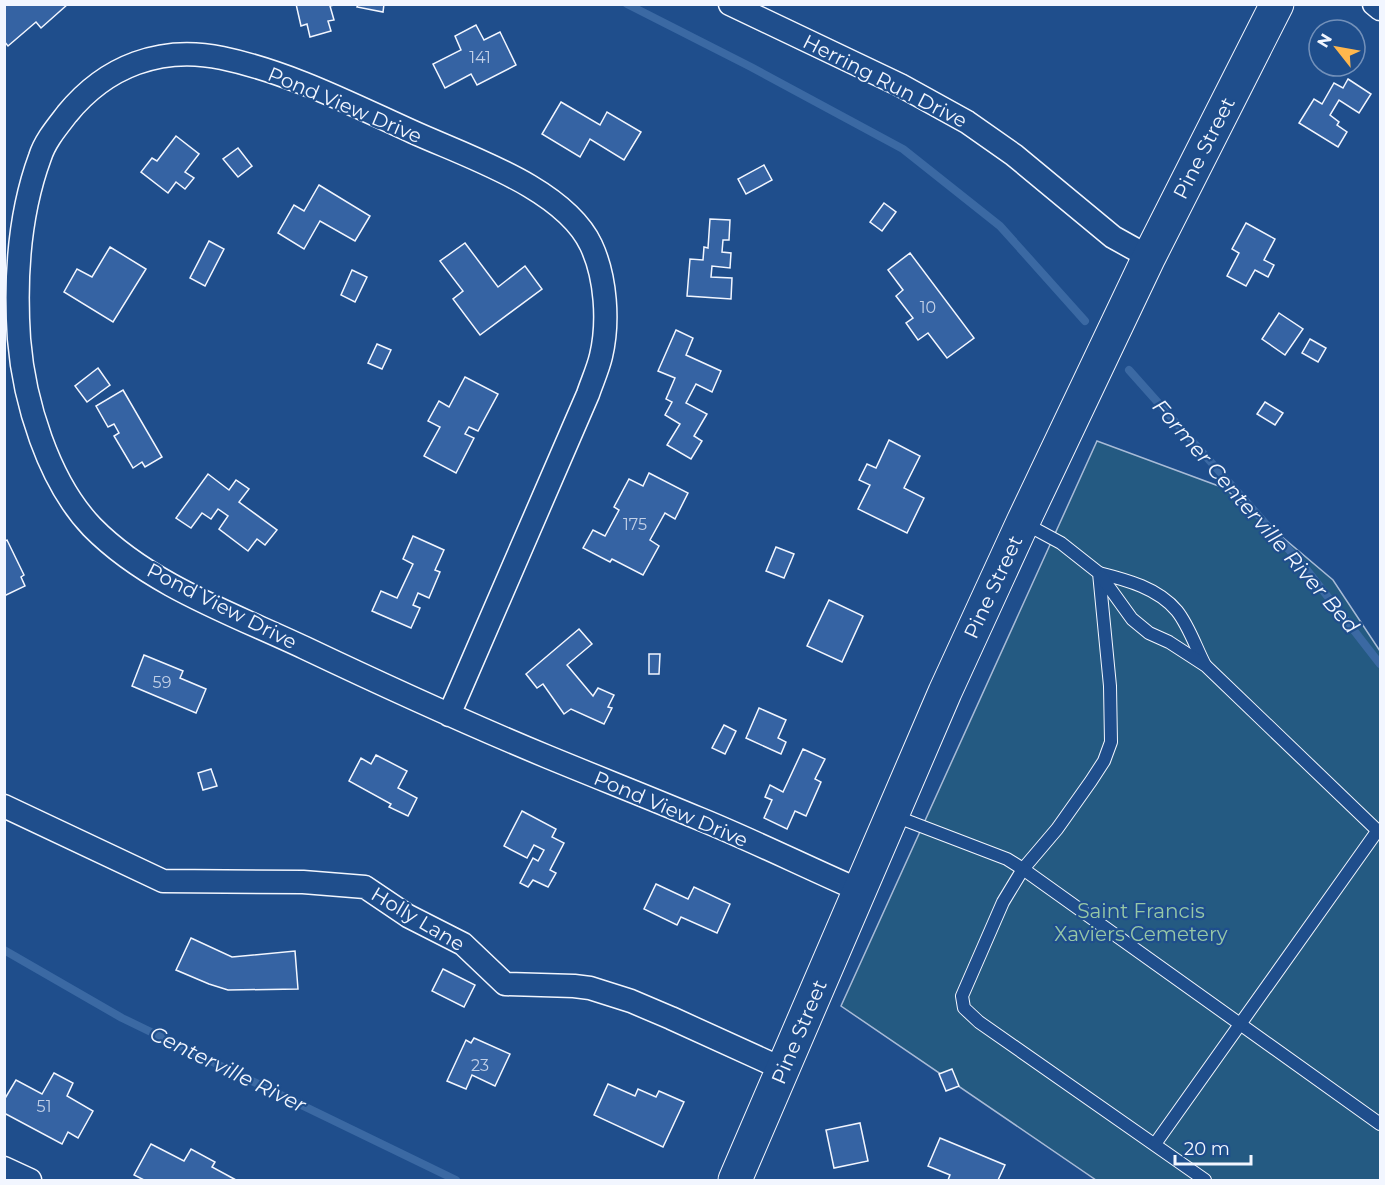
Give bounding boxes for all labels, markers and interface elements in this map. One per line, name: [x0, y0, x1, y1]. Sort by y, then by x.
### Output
north arrow: [1307, 18, 1367, 78]
street label: Herring Run Drive: [799, 29, 971, 133]
text: N: [1313, 30, 1336, 51]
house number: 141: [469, 48, 491, 67]
street label: Pond View Drive: [264, 62, 426, 148]
street label: Pine Street: [1168, 93, 1240, 203]
house number: 10: [920, 298, 936, 317]
water label: Former Centerville River Bed: [1147, 394, 1365, 639]
house number: 175: [623, 515, 647, 534]
street label: Pine Street: [959, 532, 1027, 642]
street label: Pond View Drive: [143, 558, 301, 654]
house number: 59: [153, 673, 171, 692]
street label: Pond View Drive: [590, 766, 752, 852]
street label: Holly Lane: [367, 882, 469, 956]
park label: Saint Francis Xaviers Cemetery: [1054, 899, 1228, 946]
street label: Pine Street: [766, 976, 832, 1088]
water label: Centerville River: [146, 1020, 311, 1118]
house number: 23: [471, 1056, 489, 1075]
house number: 51: [37, 1097, 51, 1116]
scale bar: [1175, 1128, 1252, 1166]
text: 20 m: [1184, 1138, 1230, 1160]

